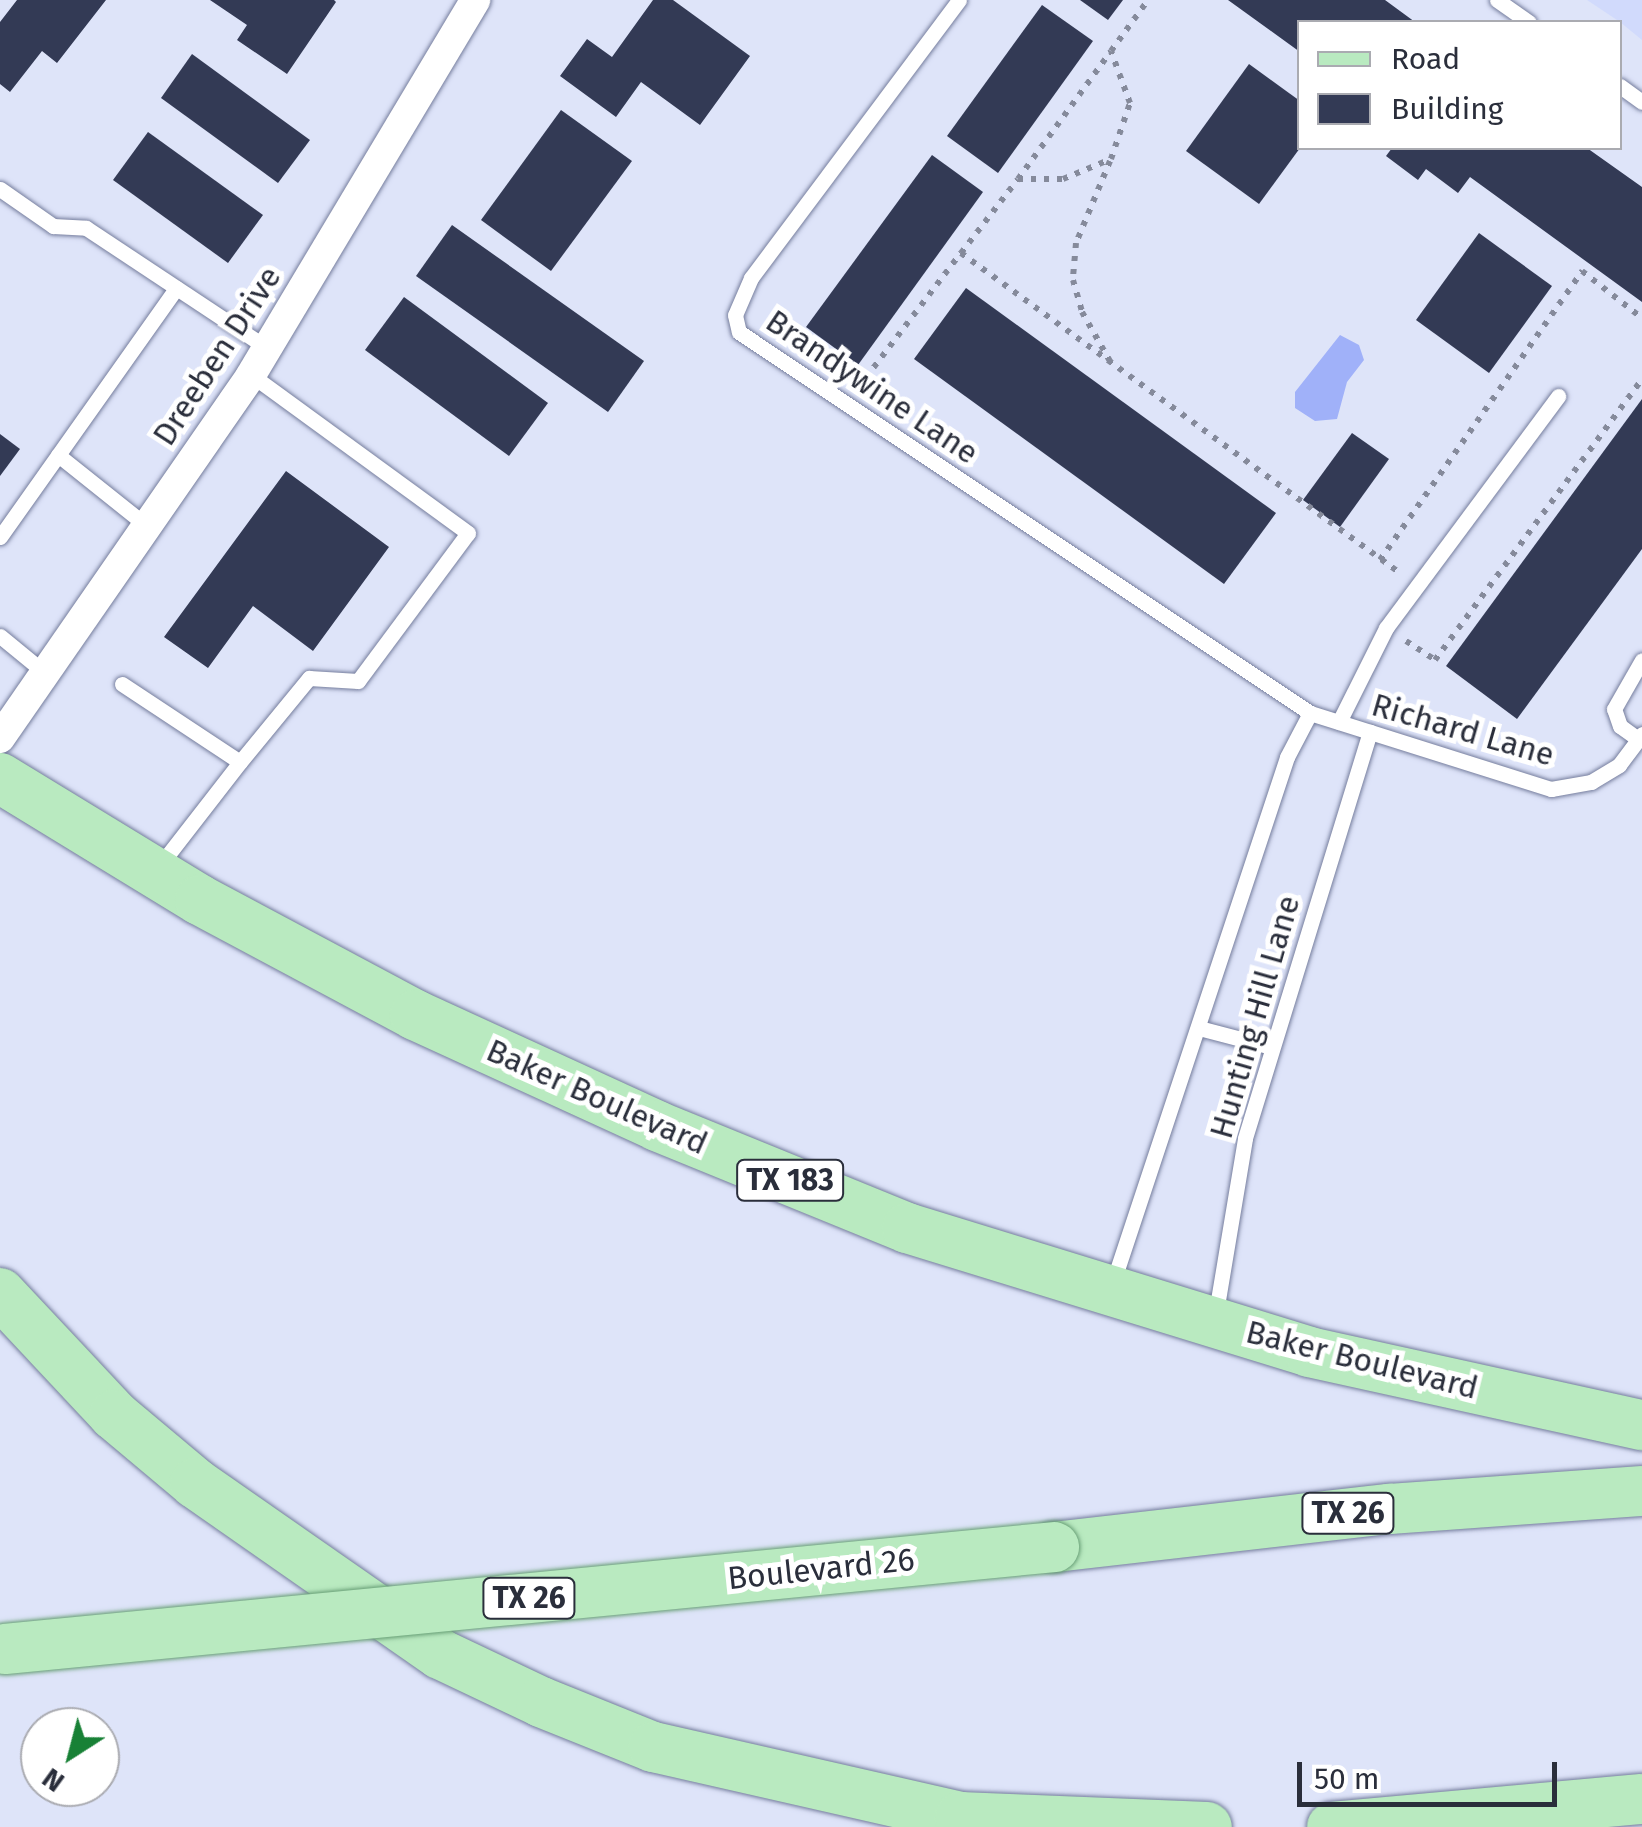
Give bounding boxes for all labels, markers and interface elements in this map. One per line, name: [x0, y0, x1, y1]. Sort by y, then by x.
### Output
legend: [1297, 20, 1622, 150]
text: Road: [1391, 41, 1460, 77]
text: Building: [1391, 91, 1503, 127]
street label: Dreeben Drive: [145, 259, 289, 453]
street label: Brandywine Lane: [759, 302, 985, 472]
street label: Richard Lane: [1367, 686, 1559, 774]
street label: Hunting Hill Lane: [1202, 891, 1308, 1143]
street label: Baker Boulevard: [481, 1031, 713, 1163]
road number: TX 183: [735, 1155, 845, 1205]
street label: Baker Boulevard: [1242, 1313, 1482, 1407]
road number: TX 26: [1300, 1488, 1396, 1538]
street label: Boulevard 26: [726, 1540, 916, 1598]
road number: TX 26: [482, 1573, 576, 1623]
north arrow: [20, 1707, 120, 1807]
scale bar: [1302, 1742, 1562, 1804]
text: N: [36, 1761, 70, 1799]
text: 50 m: [1314, 1761, 1379, 1797]

